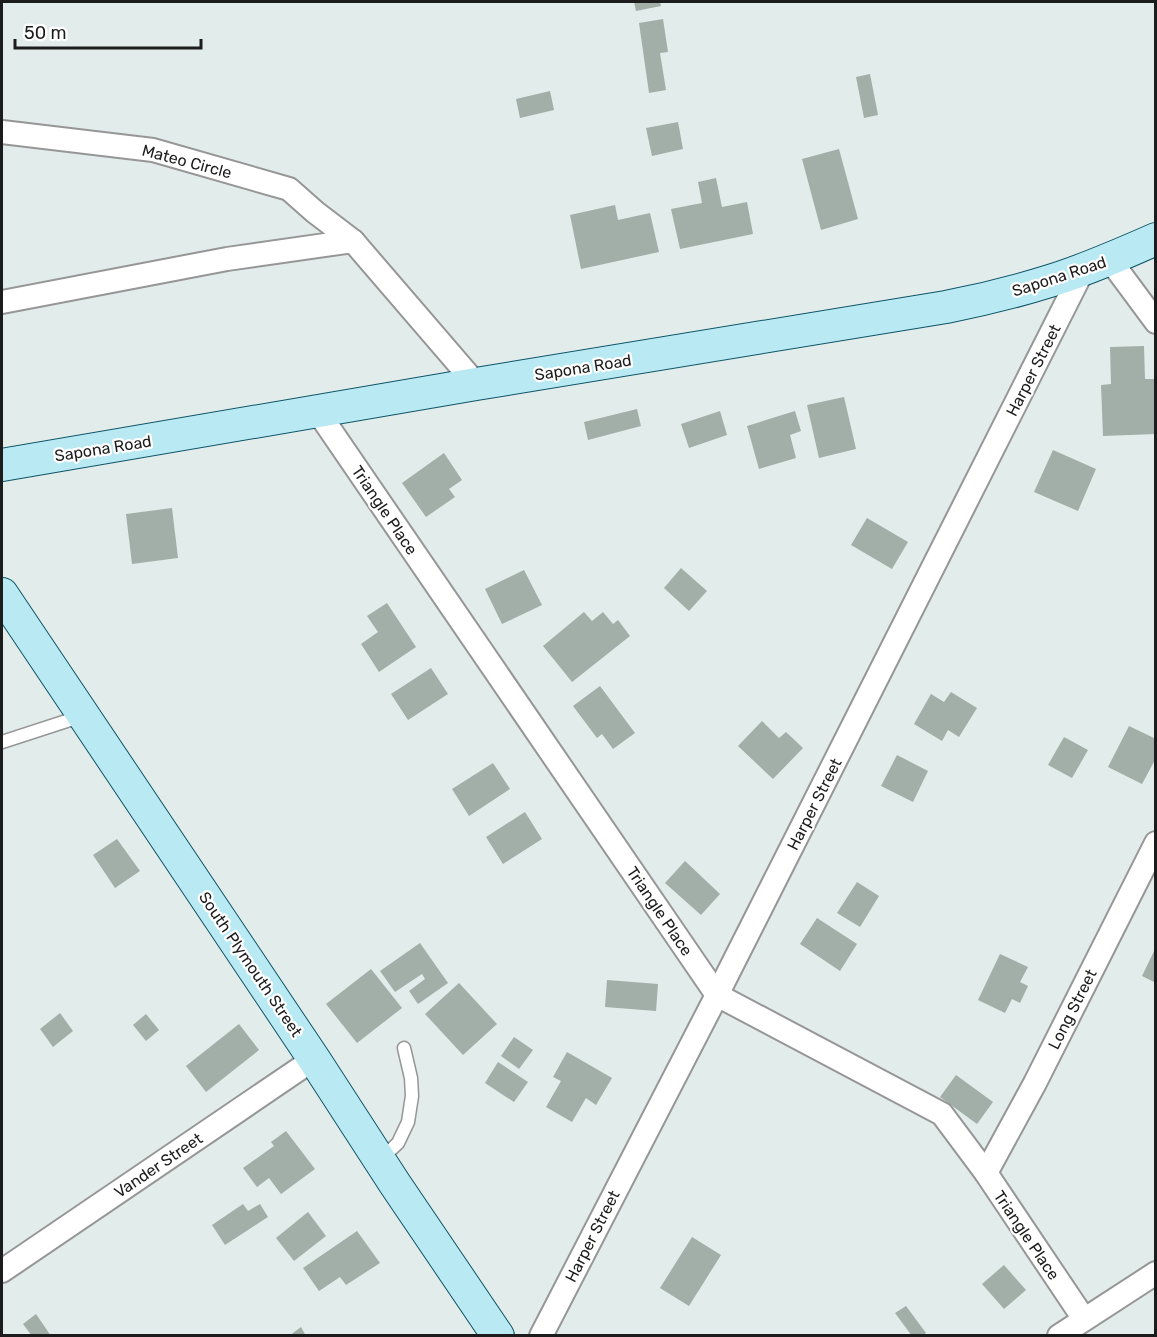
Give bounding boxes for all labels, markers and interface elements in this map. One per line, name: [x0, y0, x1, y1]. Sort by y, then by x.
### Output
scale bar: [15, 12, 201, 50]
text: 50 m: [24, 22, 67, 44]
street label: Mateo Circle: [140, 140, 234, 183]
street label: Sapona Road: [1010, 252, 1109, 301]
street label: Harper Street: [1002, 321, 1065, 419]
street label: Sapona Road: [533, 350, 633, 385]
street label: Sapona Road: [53, 431, 153, 466]
street label: Triangle Place: [348, 462, 421, 559]
street label: Harper Street: [783, 755, 846, 853]
street label: Triangle Place: [623, 863, 696, 960]
street label: South Plymouth Street: [195, 888, 306, 1040]
street label: Long Street: [1044, 966, 1101, 1053]
street label: Vander Street: [110, 1129, 206, 1202]
street label: Harper Street: [561, 1187, 624, 1285]
street label: Triangle Place: [990, 1187, 1063, 1284]

